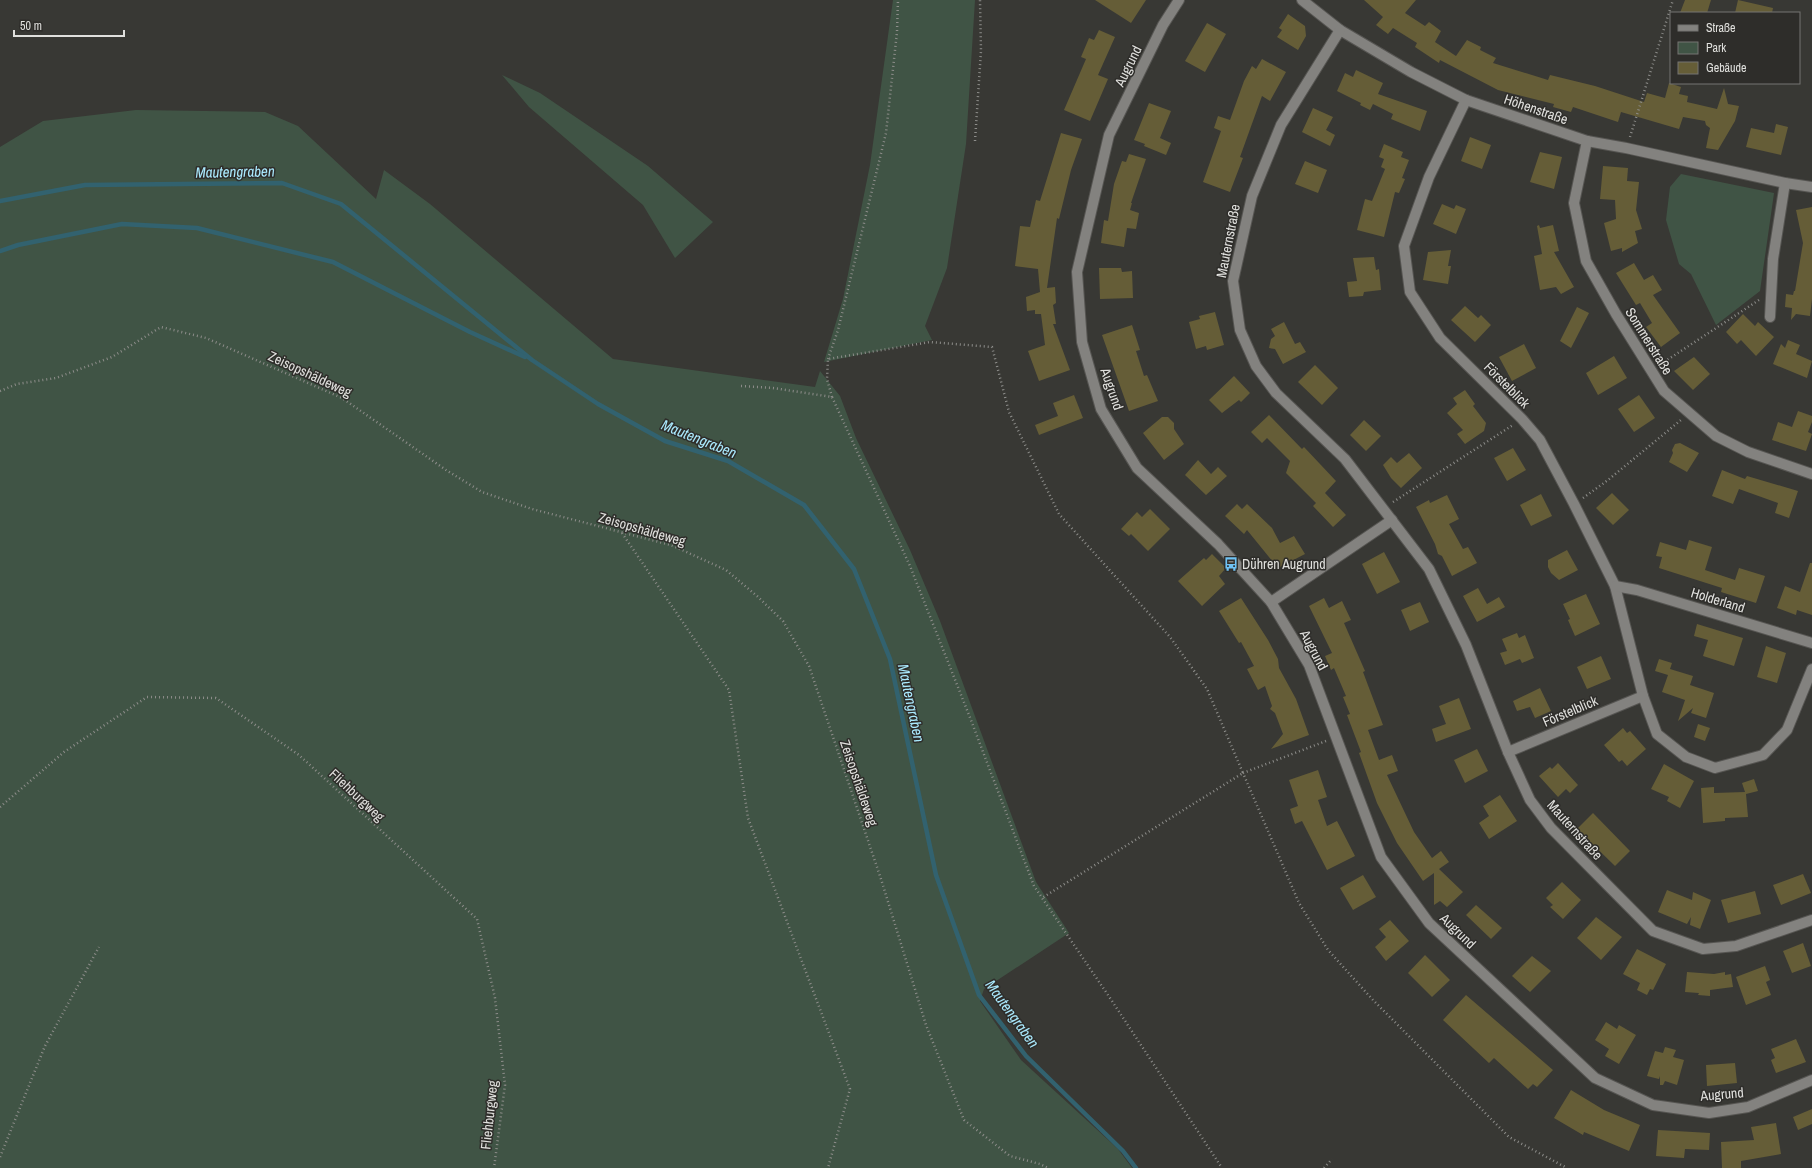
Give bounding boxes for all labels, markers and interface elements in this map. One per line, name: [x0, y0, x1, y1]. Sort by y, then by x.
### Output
scale bar: [14, 12, 124, 38]
legend: [1670, 12, 1800, 84]
text: 50 m: [20, 18, 42, 34]
text: Straße: [1706, 20, 1736, 36]
text: Park: [1706, 40, 1726, 56]
street label: Augrund: [1110, 43, 1146, 90]
text: Gebäude: [1706, 60, 1747, 76]
street label: Höhenstraße: [1502, 90, 1570, 128]
water label: Mautengraben: [195, 160, 275, 183]
street label: Mauternstraße: [1212, 203, 1244, 279]
street label: Sommerstraße: [1621, 304, 1677, 378]
street label: Zeisopshäldeweg: [265, 347, 355, 401]
street label: Förstelblick: [1480, 358, 1534, 412]
street label: Augrund: [1096, 365, 1128, 412]
water label: Mautengraben: [658, 414, 740, 463]
street label: Zeisopshäldeweg: [596, 508, 688, 550]
place label: Dühren Augrund: [1242, 555, 1326, 573]
bus stop icon: Dühren Augrund: [1223, 556, 1239, 572]
street label: Holderland: [1689, 583, 1747, 617]
street label: Augrund: [1295, 626, 1332, 673]
water label: Mautengraben: [893, 662, 930, 744]
street label: Förstelblick: [1540, 691, 1601, 731]
street label: Zeisopshäldeweg: [836, 738, 882, 829]
street label: Fliehburgweg: [325, 765, 389, 826]
street label: Mauternstraße: [1543, 796, 1607, 864]
street label: Augrund: [1435, 909, 1480, 953]
water label: Mautengraben: [981, 975, 1044, 1052]
street label: Fliehburgweg: [476, 1079, 502, 1151]
street label: Augrund: [1699, 1083, 1744, 1105]

